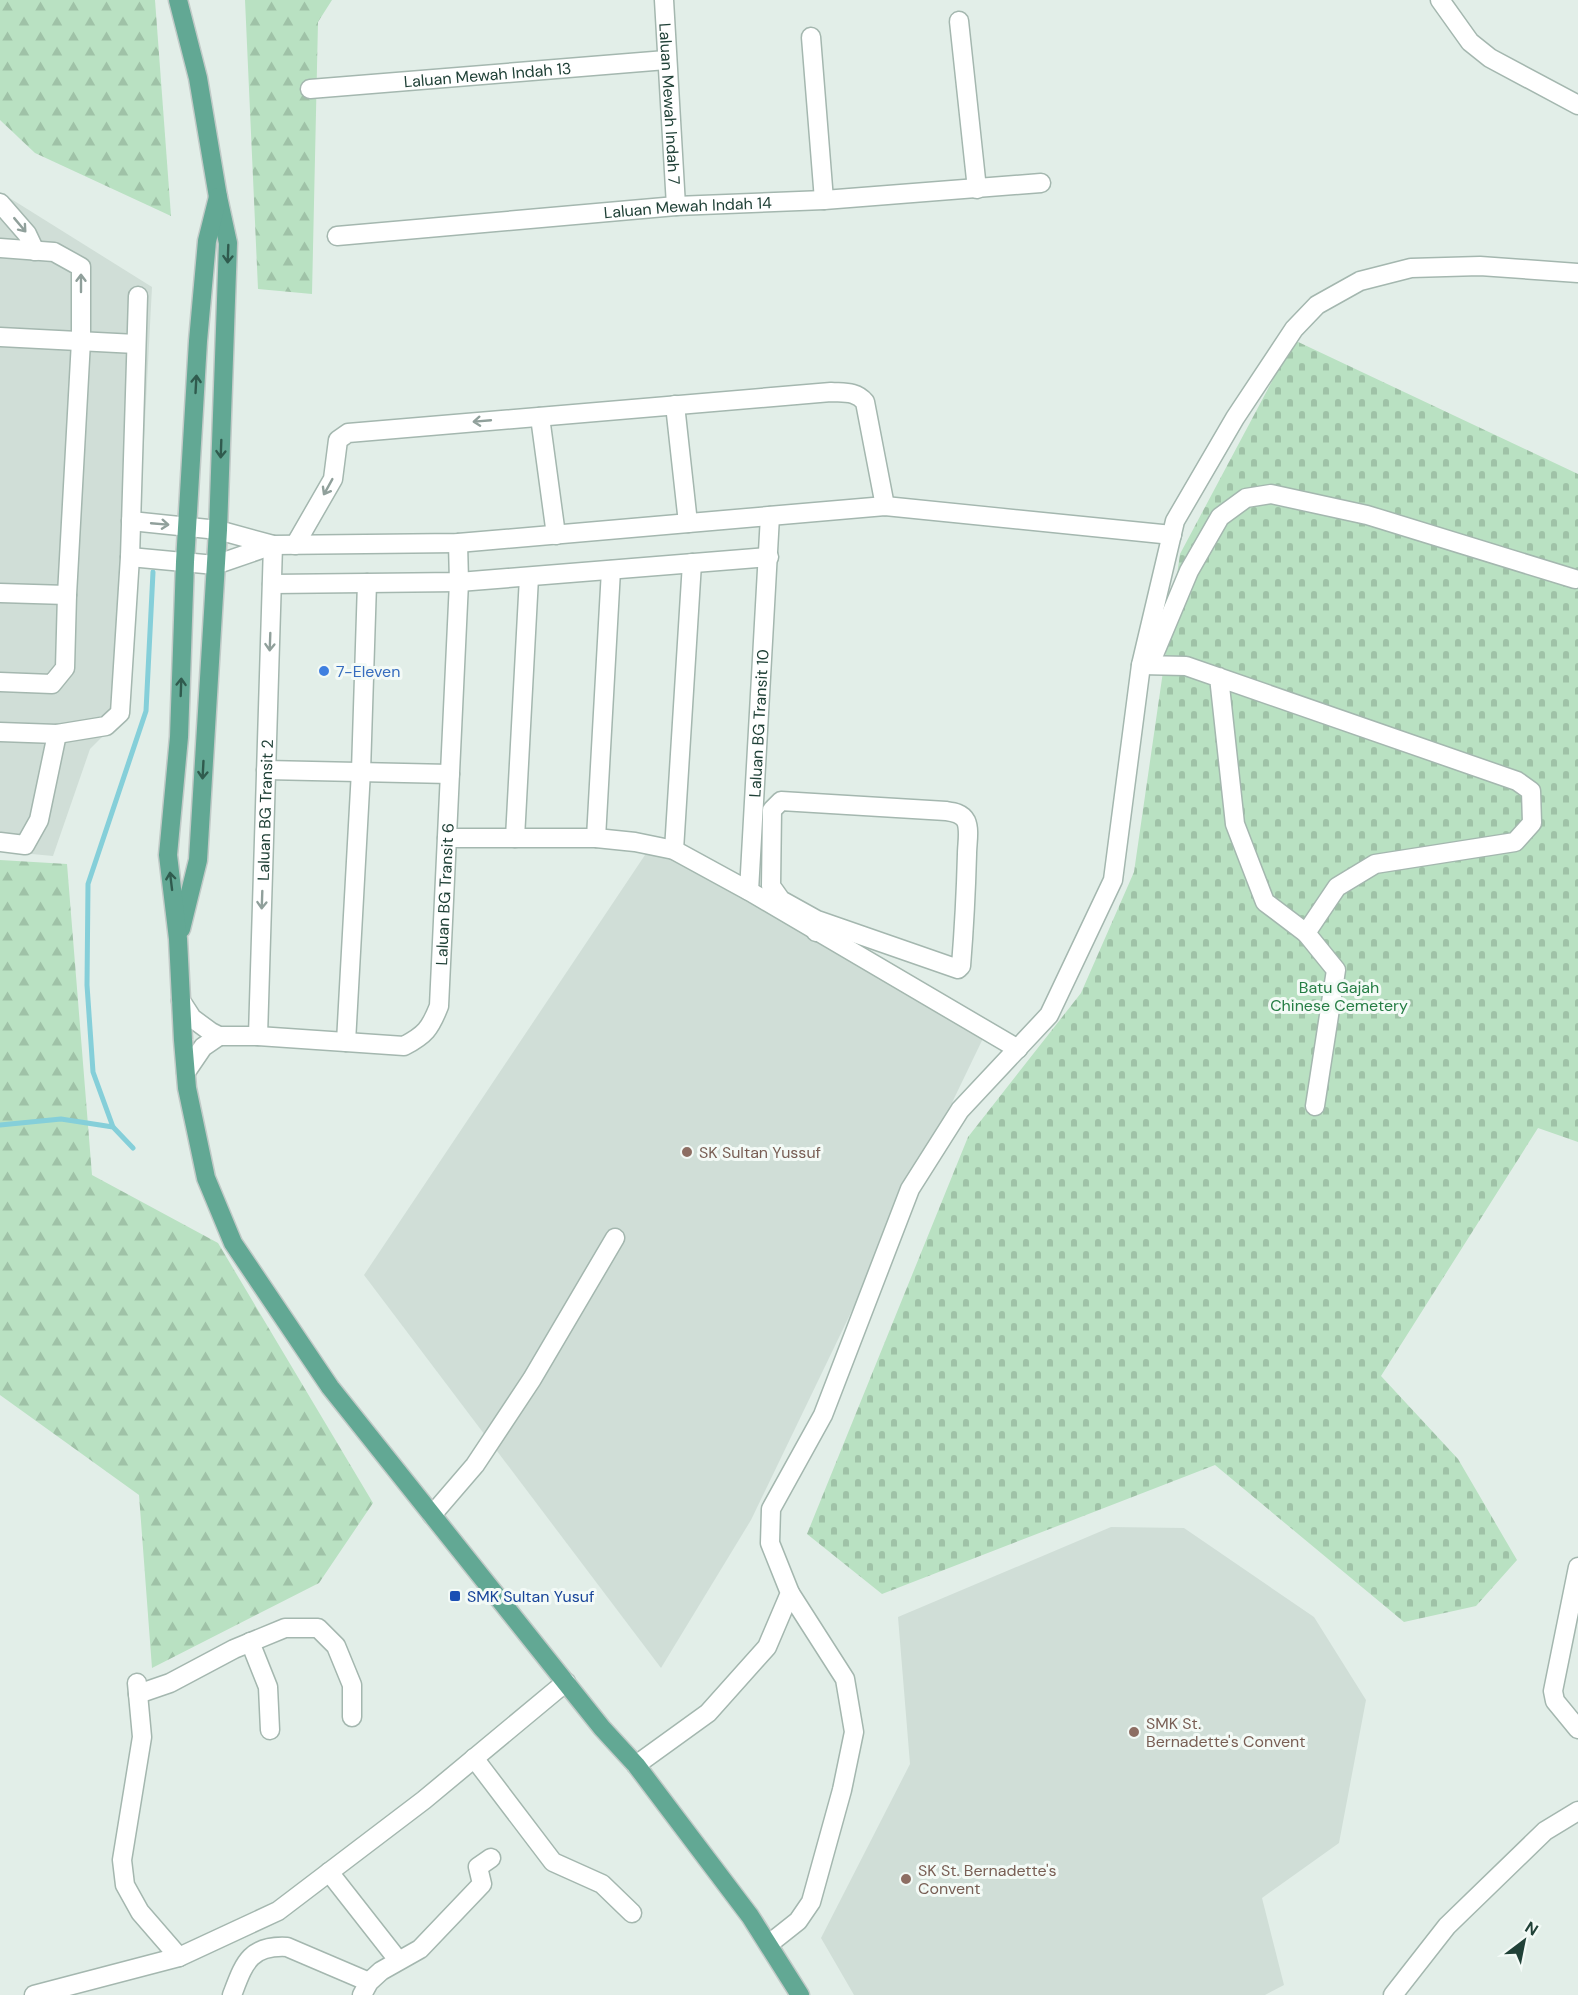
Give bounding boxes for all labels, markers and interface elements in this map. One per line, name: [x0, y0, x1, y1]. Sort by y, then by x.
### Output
street label: Laluan Mewah Indah 7: [655, 22, 685, 185]
street label: Laluan Mewah Indah 13: [403, 57, 572, 92]
street label: Laluan Mewah Indah 14: [603, 192, 772, 223]
one-way arrow: [13, 217, 26, 233]
one-way arrow: [222, 243, 233, 263]
one-way arrow: [75, 273, 87, 293]
one-way arrow: [191, 375, 202, 395]
one-way arrow: [472, 416, 492, 427]
one-way arrow: [215, 438, 226, 458]
one-way arrow: [322, 478, 334, 495]
one-way arrow: [149, 519, 169, 530]
one-way arrow: [264, 632, 276, 652]
street label: Laluan BG Transit 10: [744, 649, 773, 798]
place label: 7-Eleven: [336, 661, 400, 682]
marker: 7-Eleven: [317, 664, 331, 678]
one-way arrow: [175, 678, 186, 697]
street label: Laluan BG Transit 2: [252, 739, 278, 881]
one-way arrow: [197, 759, 208, 779]
street label: Laluan BG Transit 6: [430, 822, 458, 966]
one-way arrow: [165, 872, 176, 892]
one-way arrow: [257, 890, 268, 910]
park label: Batu Gajah Chinese Cemetery: [1270, 977, 1408, 1016]
place label: SK Sultan Yussuf: [699, 1142, 821, 1163]
marker: SK Sultan Yussuf: [680, 1145, 694, 1159]
place label: SMK Sultan Yusuf: [467, 1586, 594, 1607]
marker: SMK Sultan Yusuf: [448, 1589, 462, 1603]
place label: SMK St. Bernadette's Convent: [1146, 1713, 1306, 1752]
marker: SMK St. Bernadette's Convent: [1127, 1725, 1141, 1739]
place label: SK St. Bernadette's Convent: [918, 1860, 1057, 1899]
marker: SK St. Bernadette's Convent: [899, 1872, 913, 1886]
north arrow: [1494, 1911, 1554, 1971]
text: N: [1521, 1917, 1542, 1941]

